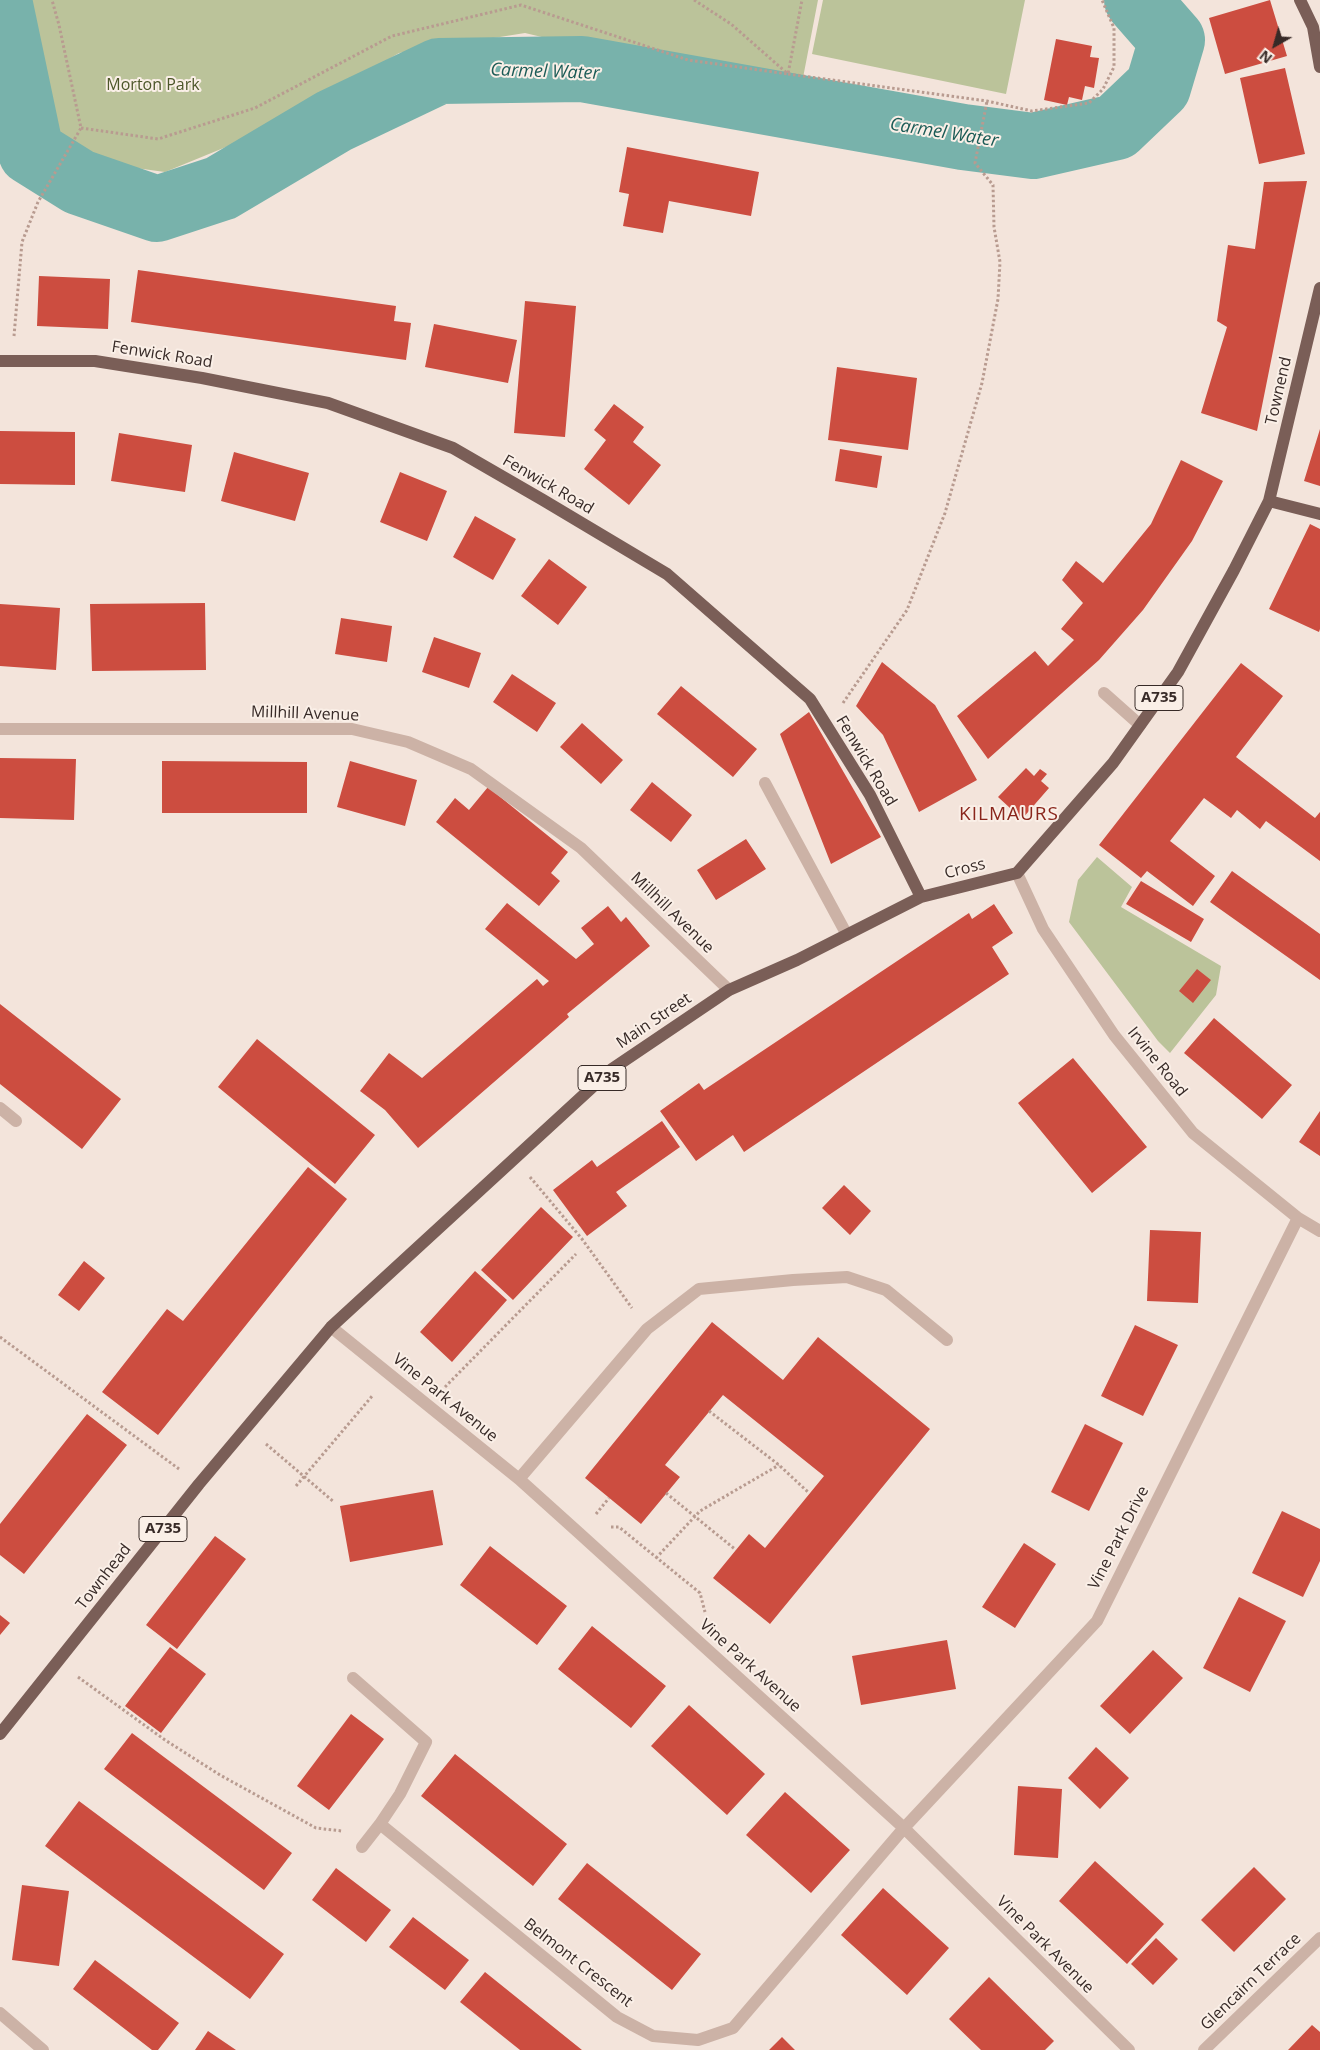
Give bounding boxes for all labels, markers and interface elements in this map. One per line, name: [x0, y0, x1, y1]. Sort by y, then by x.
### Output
north arrow: [1250, 20, 1300, 70]
text: N: [1255, 46, 1276, 68]
water label: Carmel Water: [490, 59, 600, 85]
park label: Morton Park: [106, 75, 200, 95]
water label: Carmel Water: [888, 114, 1000, 152]
street label: Fenwick Road: [110, 338, 214, 372]
street label: Townend: [1262, 355, 1296, 427]
street label: Fenwick Road: [499, 451, 597, 519]
road number: A735: [1135, 686, 1183, 710]
street label: Millhill Avenue: [251, 703, 359, 725]
street label: Fenwick Road: [832, 712, 900, 810]
district label: KILMAURS: [958, 804, 1060, 826]
street label: Cross: [943, 855, 987, 883]
street label: Millhill Avenue: [626, 868, 718, 958]
street label: Main Street: [613, 989, 695, 1053]
street label: Irvine Road: [1123, 1023, 1191, 1101]
road number: A735: [578, 1066, 626, 1090]
street label: Vine Park Avenue: [389, 1350, 501, 1446]
street label: Vine Park Drive: [1085, 1483, 1153, 1593]
road number: A735: [139, 1516, 187, 1542]
street label: Townhead: [72, 1540, 136, 1614]
street label: Vine Park Avenue: [695, 1615, 805, 1717]
street label: Vine Park Avenue: [992, 1892, 1098, 1998]
street label: Belmont Crescent: [520, 1915, 636, 2011]
street label: Glencairn Terrace: [1197, 1929, 1305, 2035]

